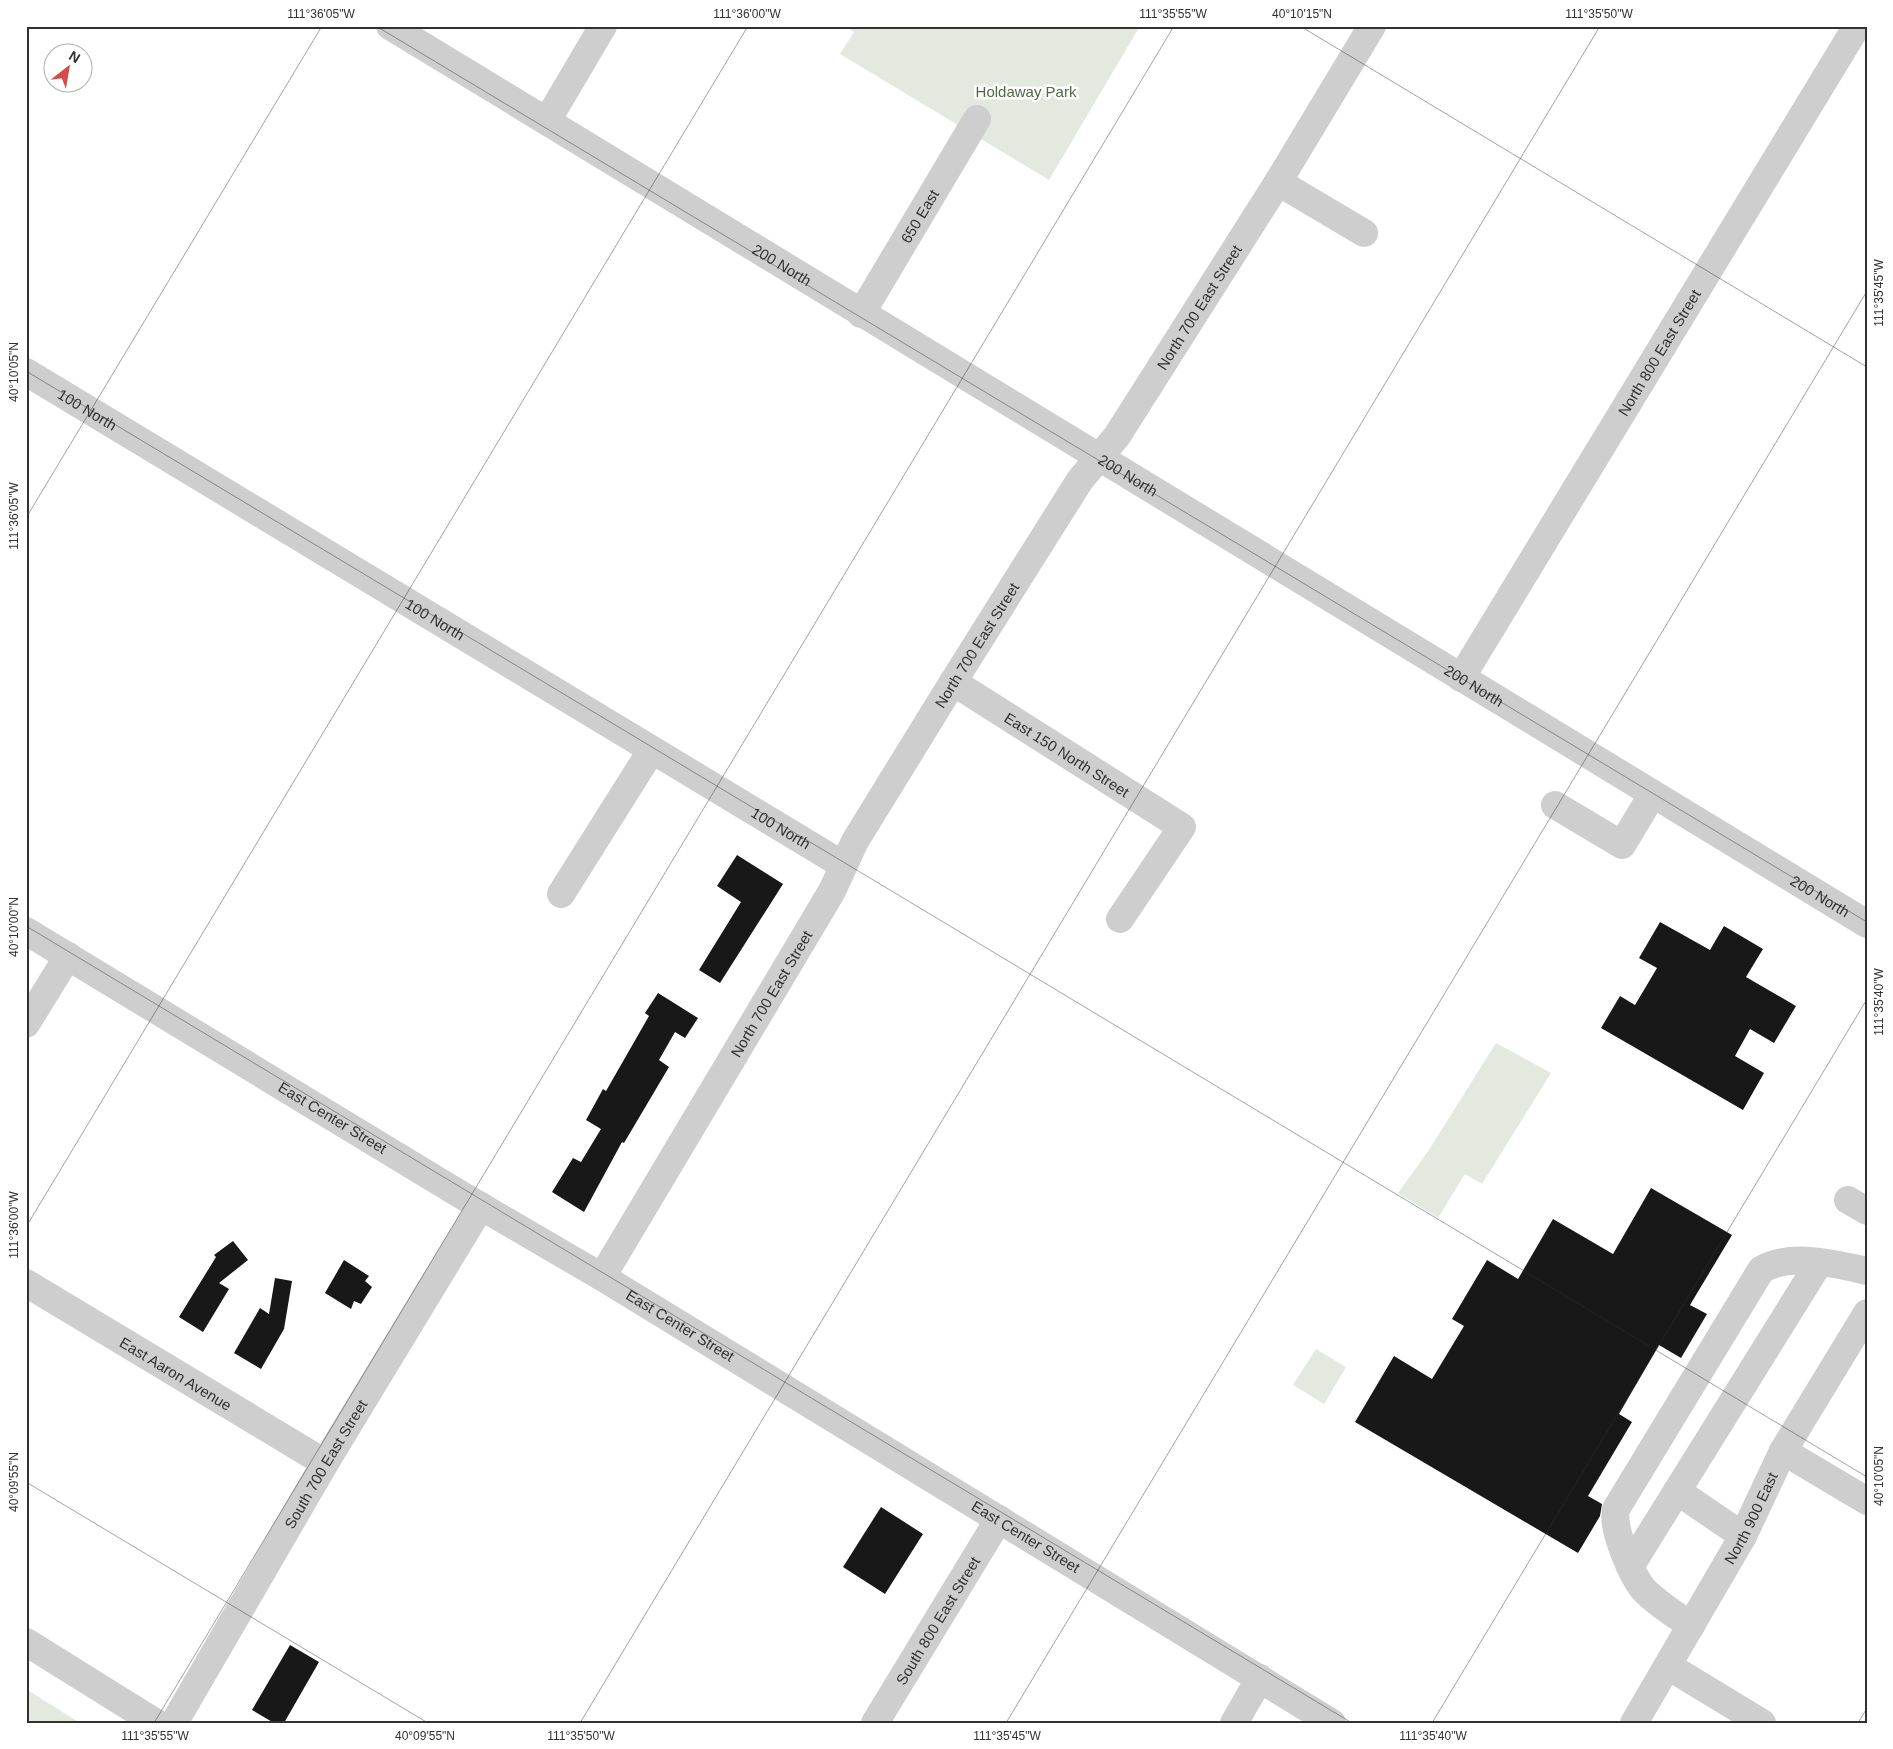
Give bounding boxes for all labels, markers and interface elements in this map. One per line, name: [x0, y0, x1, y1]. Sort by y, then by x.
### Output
text: 111°36'05"W: [287, 7, 355, 21]
text: 111°36'00"W: [713, 7, 781, 21]
text: 111°35'55"W: [1139, 7, 1207, 21]
text: 40°10'15"N: [1272, 7, 1332, 21]
text: 111°35'50"W: [1565, 7, 1633, 21]
north arrow: [42, 42, 92, 92]
text: N: [66, 47, 83, 66]
park label: Holdaway Park: [976, 83, 1077, 100]
street label: 650 East: [897, 186, 942, 246]
street label: 200 North: [750, 240, 815, 289]
street label: North 700 East Street: [1153, 241, 1245, 372]
text: 111°35'45"W: [1872, 259, 1886, 327]
street label: North 800 East Street: [1614, 286, 1704, 418]
text: 40°10'05"N: [7, 342, 21, 402]
street label: 100 North: [55, 385, 120, 434]
street label: 200 North: [1096, 450, 1161, 499]
text: 111°36'05"W: [7, 482, 21, 550]
street label: North 700 East Street: [931, 579, 1022, 711]
street label: 100 North: [403, 595, 468, 643]
street label: 200 North: [1442, 661, 1507, 710]
street label: East 150 North Street: [1002, 708, 1133, 800]
street label: 100 North: [749, 803, 814, 852]
street label: 200 North: [1788, 871, 1853, 920]
text: 40°10'00"N: [7, 897, 21, 957]
street label: North 700 East Street: [727, 926, 816, 1060]
text: 111°35'40"W: [1872, 968, 1886, 1036]
street label: East Center Street: [276, 1078, 391, 1157]
text: 111°36'00"W: [7, 1191, 21, 1259]
street label: East Center Street: [623, 1286, 738, 1365]
street label: East Aaron Avenue: [117, 1333, 235, 1413]
street label: South 700 East Street: [280, 1396, 370, 1531]
text: 40°10'05"N: [1872, 1446, 1886, 1506]
text: 40°09'55"N: [7, 1452, 21, 1512]
street label: North 900 East: [1720, 1469, 1781, 1567]
street label: East Center Street: [969, 1497, 1084, 1576]
street label: South 800 East Street: [892, 1553, 983, 1688]
text: 111°35'55"W: [121, 1729, 189, 1743]
text: 40°09'55"N: [395, 1729, 455, 1743]
text: 111°35'50"W: [547, 1729, 615, 1743]
text: 111°35'45"W: [973, 1729, 1041, 1743]
text: 111°35'40"W: [1399, 1729, 1467, 1743]

